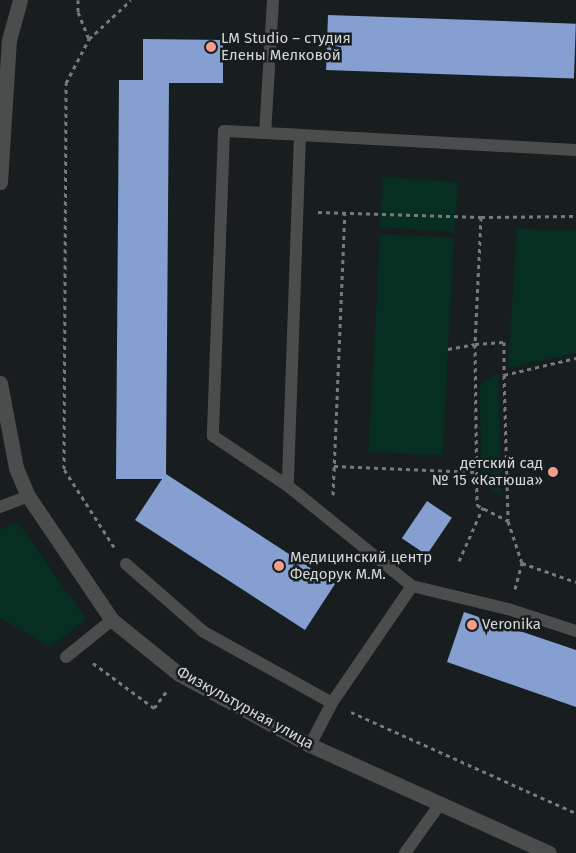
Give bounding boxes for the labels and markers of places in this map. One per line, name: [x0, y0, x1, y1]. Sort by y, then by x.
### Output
place label: LM Studio – студия Елены Мелковой: [221, 29, 351, 64]
marker: LM Studio – студия Елены Мелковой: [205, 41, 217, 53]
place label: детский сад № 15 «Катюша»: [432, 454, 543, 489]
marker: детский сад № 15 «Катюша»: [547, 466, 559, 478]
place label: Медицинский центр Федорук М.М.: [290, 548, 432, 583]
marker: Медицинский центр Федорук М.М.: [272, 559, 286, 573]
place label: Veronika: [482, 616, 541, 634]
marker: Veronika: [466, 619, 478, 631]

